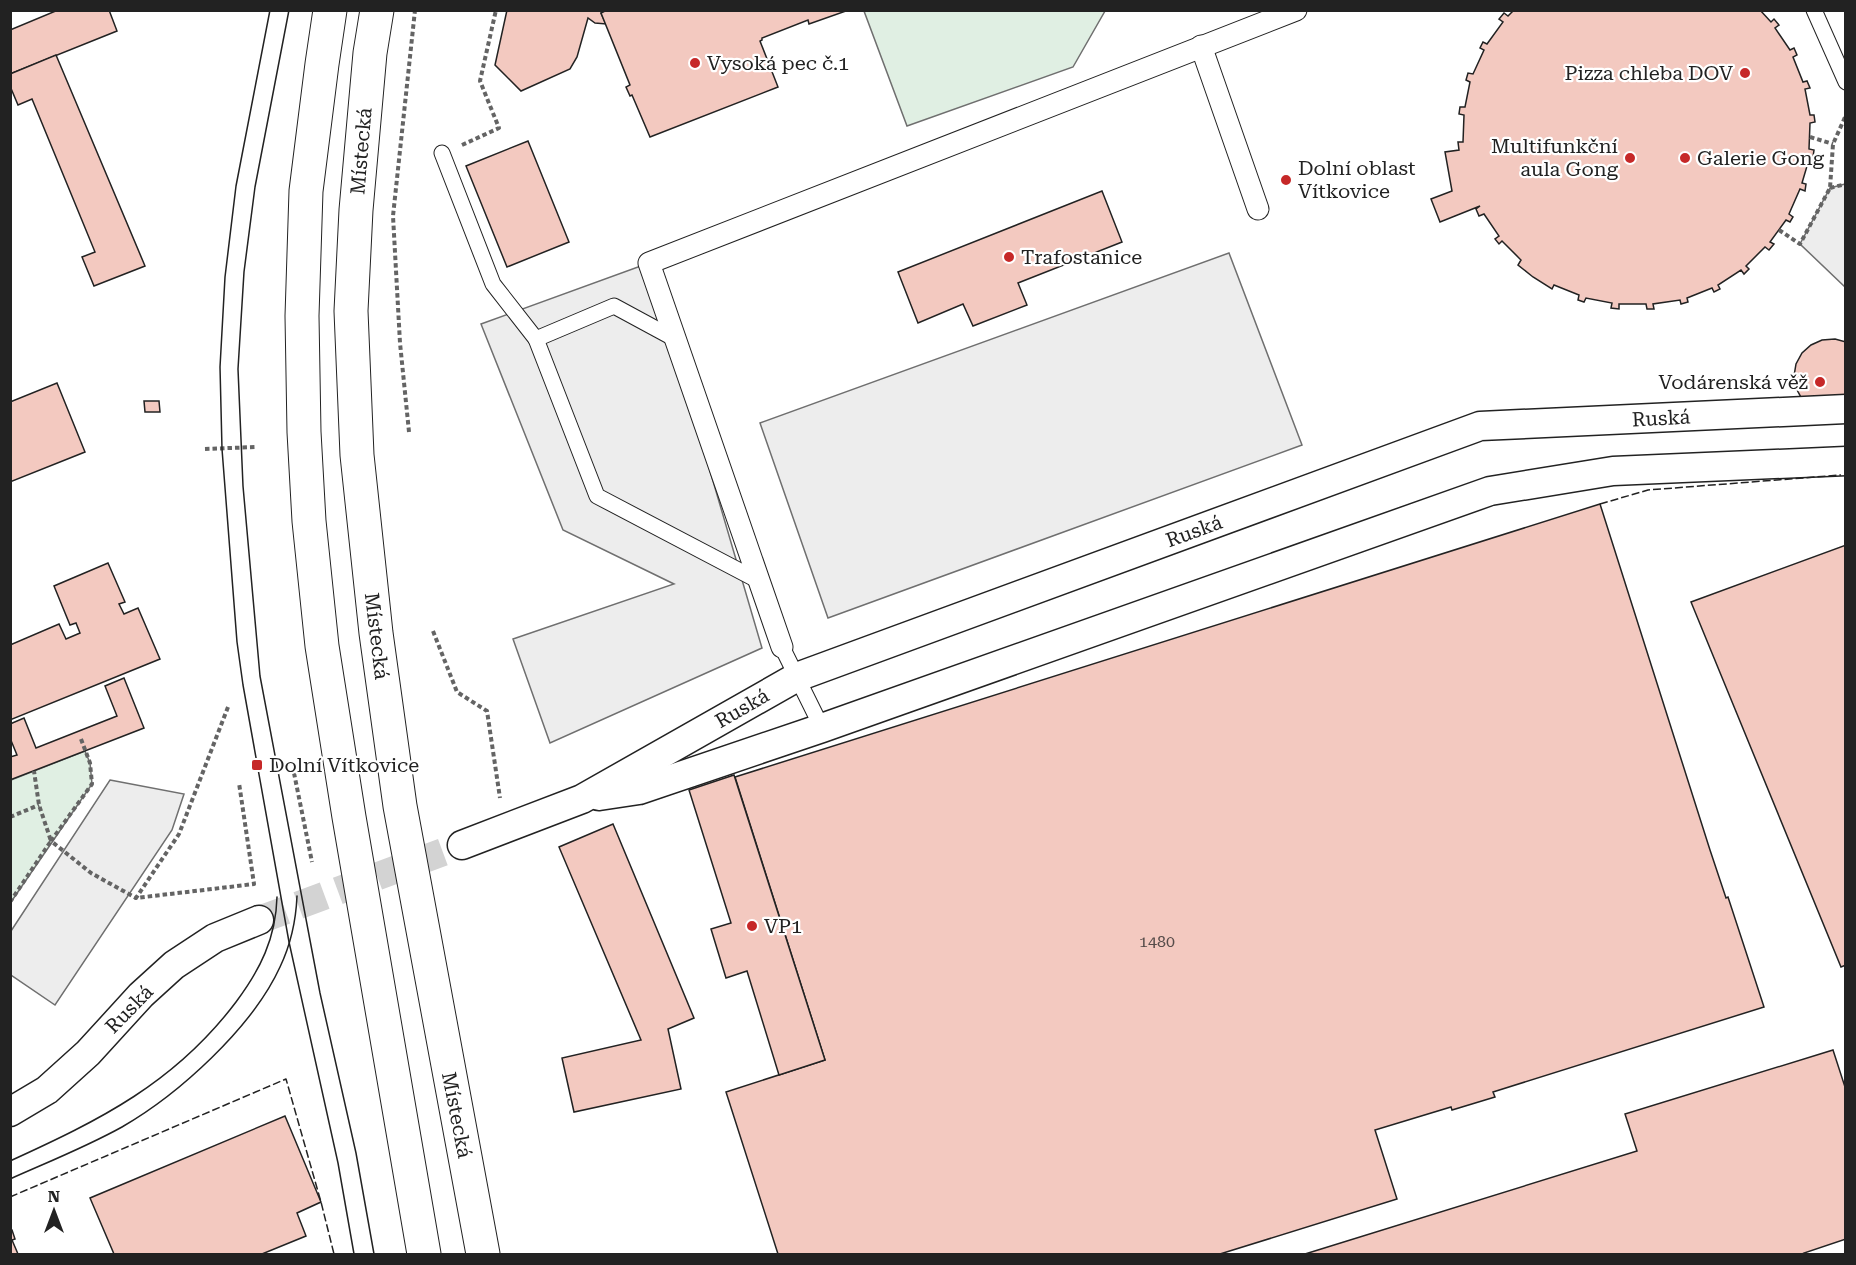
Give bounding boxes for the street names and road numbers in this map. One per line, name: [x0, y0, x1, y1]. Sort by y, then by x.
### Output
street label: Místecká: [345, 106, 377, 196]
street label: Ruská: [1631, 404, 1691, 432]
street label: Ruská: [1162, 510, 1226, 552]
street label: Místecká: [360, 591, 394, 681]
street label: Ruská: [711, 683, 773, 733]
street label: Ruská: [100, 980, 158, 1038]
street label: Místecká: [437, 1070, 477, 1160]

